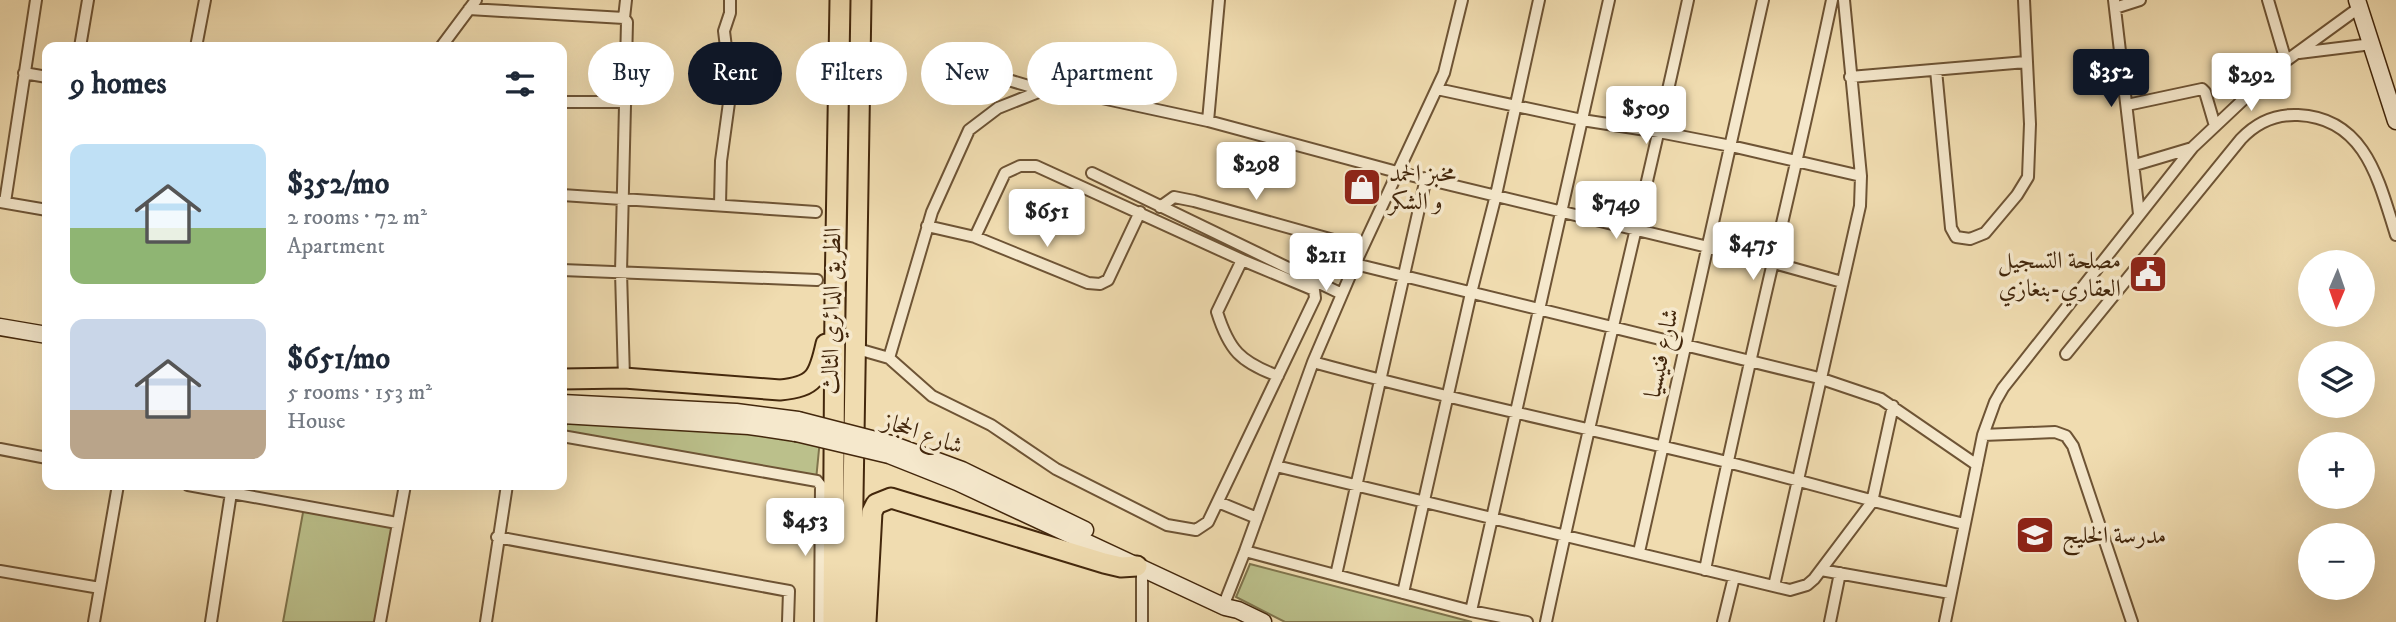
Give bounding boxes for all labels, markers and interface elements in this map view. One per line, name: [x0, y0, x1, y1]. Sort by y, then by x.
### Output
chip: Buy: [588, 42, 674, 105]
chip: Rent: [688, 42, 782, 105]
chip: Filters: [796, 42, 907, 105]
chip: New: [921, 42, 1013, 105]
chip: Apartment: [1027, 42, 1177, 105]
pin: $352: [2070, 50, 2152, 109]
pin: $292: [2210, 54, 2292, 113]
text: $352: [2089, 57, 2133, 86]
text: $292: [2228, 61, 2274, 90]
icon: filters: [501, 65, 539, 103]
text: 9 homes: [70, 66, 167, 103]
pin: $509: [1605, 86, 1687, 146]
text: $509: [1622, 94, 1670, 123]
pin: $298: [1215, 142, 1297, 202]
text: $298: [1233, 150, 1279, 179]
place label: مخبز الحمد و الشكر: [1386, 159, 1457, 217]
text: $352/mo: [287, 166, 389, 203]
shop icon: مخبز الحمد و الشكر: [1341, 166, 1383, 208]
icon: home: [126, 172, 210, 256]
pin: $749: [1575, 182, 1657, 241]
text: $749: [1592, 189, 1641, 218]
pin: $651: [1006, 190, 1088, 249]
text: $651: [1025, 197, 1069, 226]
text: 2 rooms · 72 m²: [287, 203, 427, 232]
pin: $475: [1712, 222, 1794, 282]
street label: الطريق الدائري الثالث: [816, 227, 851, 395]
text: $475: [1729, 230, 1777, 259]
text: Apartment: [287, 232, 385, 261]
pin: $211: [1285, 233, 1367, 293]
text: $211: [1306, 241, 1346, 270]
place label: مصلحة التسجيل العقاري-بنغازي: [1998, 246, 2121, 307]
north arrow: [2298, 250, 2375, 327]
map controls: [2298, 250, 2375, 600]
public building icon: مصلحة التسجيل العقاري-بنغازي: [2127, 253, 2169, 295]
street label: شارع فنيسيا: [1638, 306, 1690, 401]
text: $651/mo: [287, 341, 390, 378]
button: layers: [2298, 341, 2375, 418]
icon: home: [126, 347, 210, 431]
text: 5 rooms · 153 m²: [287, 378, 432, 407]
street label: شارع الحجاز: [875, 406, 967, 465]
text: House: [287, 407, 345, 436]
button: +: [2298, 432, 2375, 509]
pin: $453: [764, 498, 846, 558]
text: $453: [782, 506, 828, 535]
school or university icon: مدرسة الخليج: [2014, 514, 2056, 556]
place label: مدرسة الخليج: [2062, 521, 2166, 556]
button: −: [2298, 523, 2375, 600]

